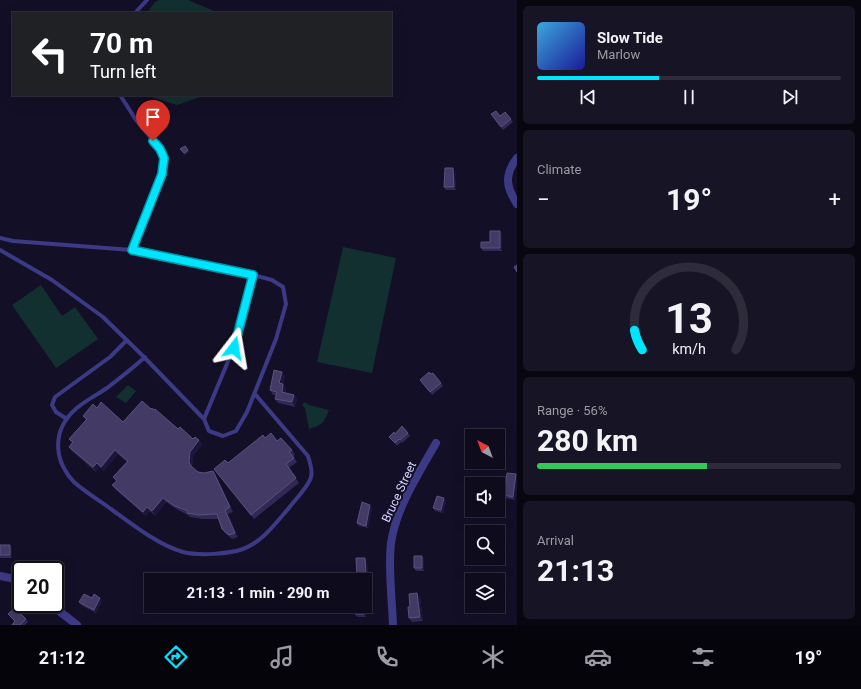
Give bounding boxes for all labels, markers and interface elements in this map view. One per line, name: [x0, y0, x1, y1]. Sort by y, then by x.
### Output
text: 70 m: [90, 27, 153, 60]
icon: left: [24, 28, 76, 80]
text: Slow Tide: [597, 29, 663, 47]
text: Marlow: [597, 47, 640, 62]
text: Turn left: [90, 61, 156, 82]
icon: previous: [577, 86, 599, 108]
icon: pause: [678, 86, 700, 108]
icon: next: [779, 86, 801, 108]
pin: [136, 100, 170, 141]
icon: arrive: [142, 106, 164, 128]
text: Climate: [537, 162, 581, 177]
text: 19°: [666, 182, 712, 217]
text: −: [537, 187, 550, 212]
text: +: [829, 187, 841, 212]
text: 13: [665, 294, 713, 343]
position arrow: [213, 327, 255, 369]
text: km/h: [672, 341, 706, 357]
text: Range · 56%: [537, 403, 607, 418]
text: 280 km: [537, 423, 638, 458]
north arrow: [465, 429, 505, 469]
map controls: [465, 429, 505, 613]
street label: Bruce Street: [379, 459, 419, 525]
button: sound: [465, 477, 505, 517]
button: search: [465, 525, 505, 565]
text: Arrival: [537, 533, 574, 548]
text: 21:13: [537, 553, 614, 588]
speed limit sign: 20: [12, 561, 64, 613]
button: layers: [465, 573, 505, 613]
text: 21:13 · 1 min · 290 m: [187, 584, 329, 602]
icon: directions: [162, 643, 190, 671]
icon: music: [268, 643, 296, 671]
icon: phone: [373, 643, 401, 671]
icon: climate: [479, 643, 507, 671]
icon: car: [584, 643, 612, 671]
icon: filters: [689, 643, 717, 671]
text: 21:12: [39, 647, 85, 668]
text: 19°: [795, 647, 822, 668]

